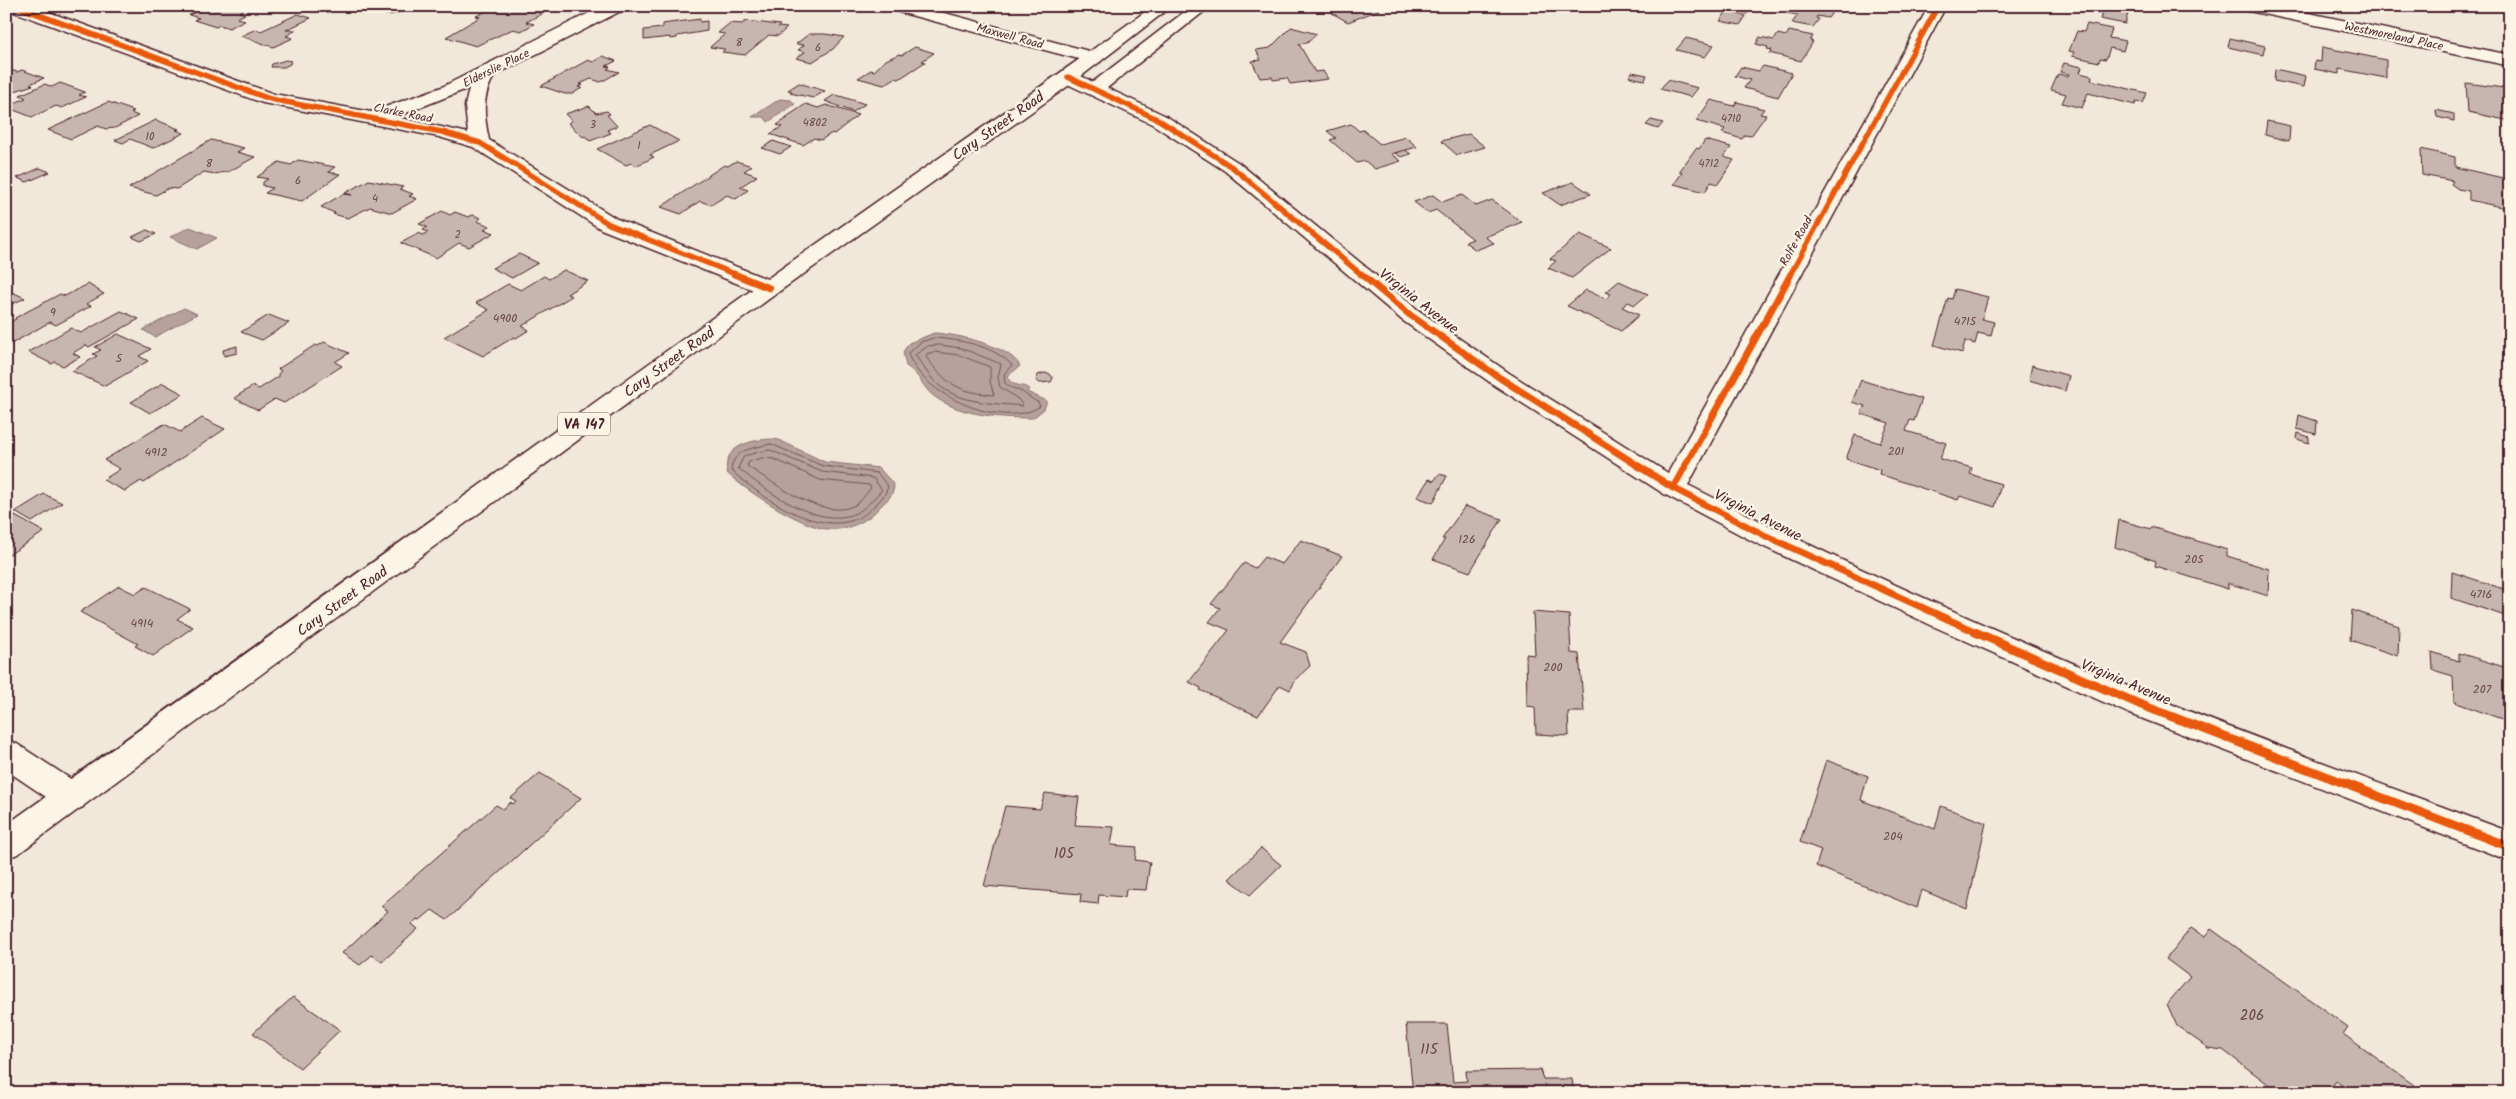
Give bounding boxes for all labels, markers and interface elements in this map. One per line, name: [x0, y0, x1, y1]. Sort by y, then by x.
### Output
street label: Westmoreland Place: [2343, 17, 2446, 56]
street label: Maxwell Road: [974, 18, 1046, 55]
house number: 8: [736, 34, 743, 52]
house number: 6: [815, 39, 821, 57]
street label: Elderslie Place: [460, 44, 533, 93]
street label: Cary Street Road: [947, 86, 1050, 168]
street label: Clarke Road: [372, 98, 435, 129]
house number: 4710: [1721, 110, 1742, 128]
house number: 4802: [803, 114, 827, 132]
house number: 3: [590, 116, 596, 134]
house number: 10: [146, 128, 155, 146]
house number: 1: [637, 137, 641, 155]
house number: 8: [206, 155, 213, 173]
house number: 4712: [1699, 155, 1719, 173]
house number: 6: [295, 172, 301, 190]
house number: 4: [372, 190, 378, 208]
street label: Rolfe Road: [1775, 212, 1818, 270]
house number: 2: [455, 226, 461, 244]
street label: Virginia Avenue: [1373, 263, 1464, 341]
house number: 9: [50, 303, 56, 322]
house number: 4900: [493, 309, 517, 328]
house number: 4715: [1954, 312, 1978, 331]
street label: Cary Street Road: [619, 321, 721, 404]
house number: 5: [116, 349, 124, 368]
road number: VA 147: [558, 412, 610, 436]
house number: 201: [1888, 442, 1905, 461]
house number: 4912: [144, 443, 168, 462]
street label: Virginia Avenue: [1709, 483, 1806, 548]
house number: 126: [1458, 530, 1476, 549]
house number: 205: [2184, 550, 2205, 569]
street label: Cary Street Road: [292, 560, 394, 643]
house number: 4716: [2470, 585, 2492, 604]
house number: 4914: [131, 614, 154, 633]
street label: Virginia Avenue: [2077, 653, 2175, 713]
house number: 200: [1544, 658, 1562, 677]
house number: 207: [2473, 680, 2492, 699]
house number: 204: [1883, 827, 1903, 846]
house number: 105: [1054, 842, 1075, 866]
house number: 206: [2240, 1004, 2264, 1028]
house number: 115: [1420, 1038, 1439, 1062]

